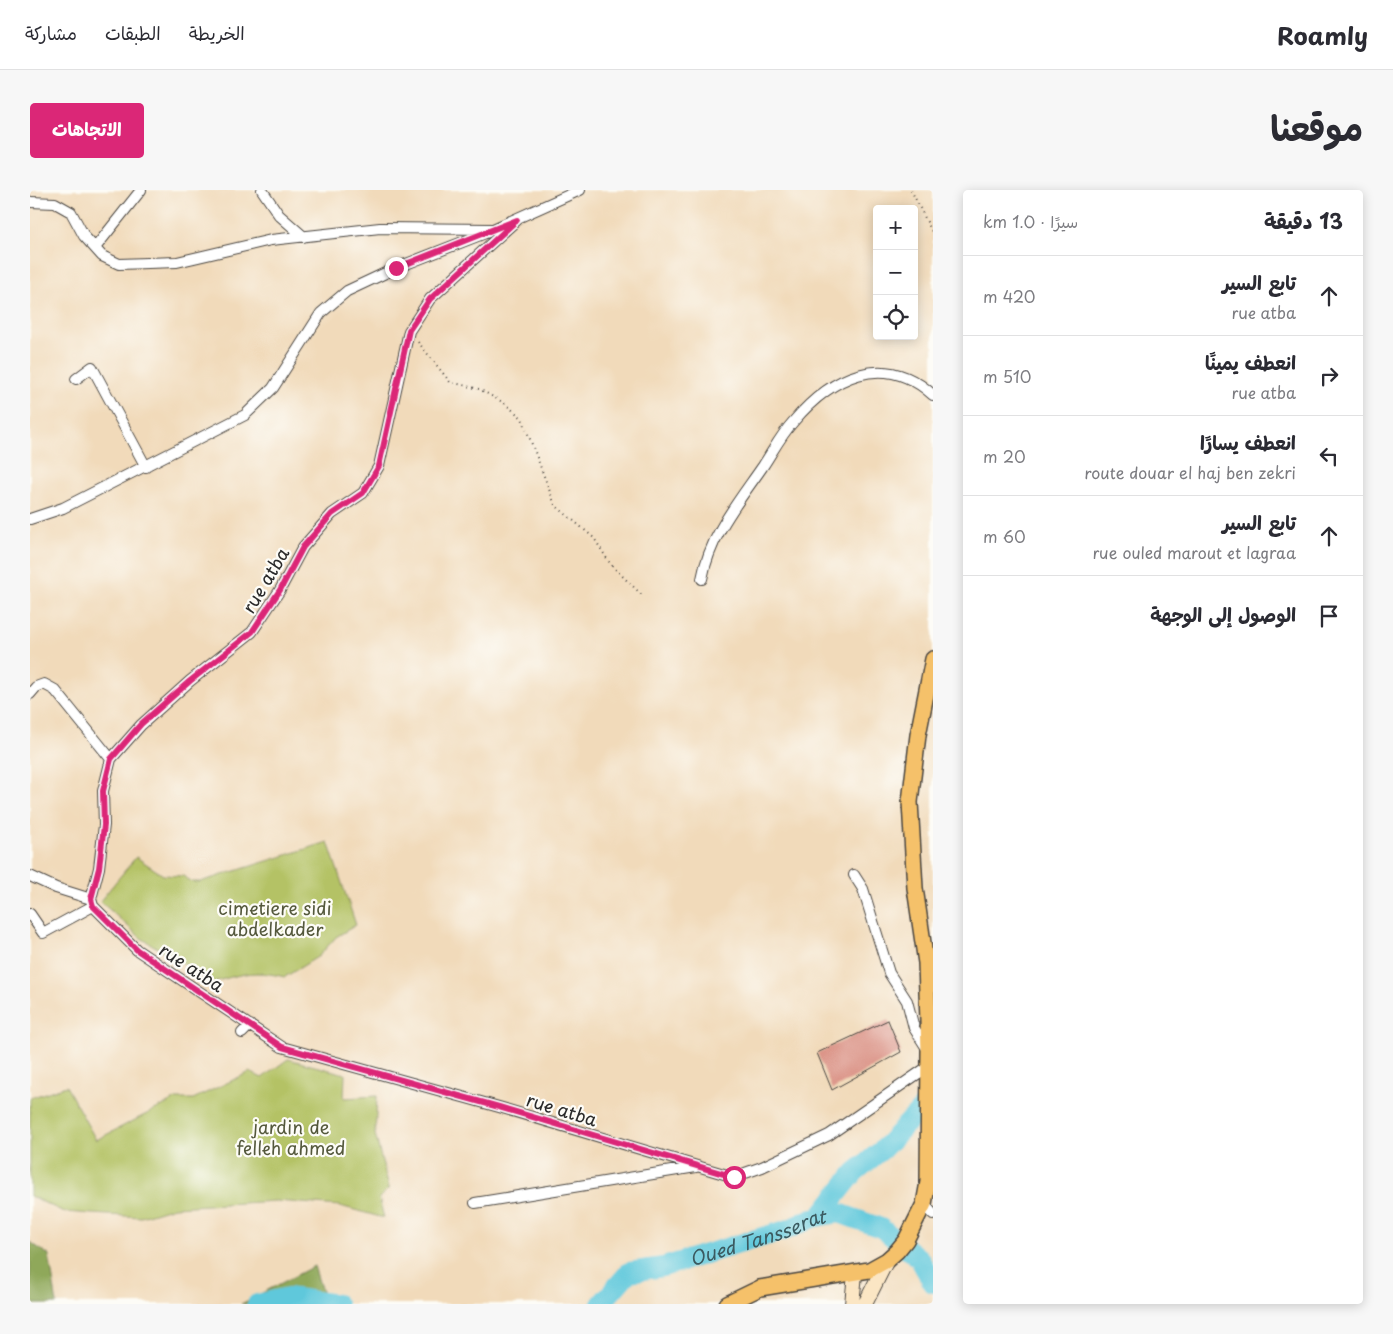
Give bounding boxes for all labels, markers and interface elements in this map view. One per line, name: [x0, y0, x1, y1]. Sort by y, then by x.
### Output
text: Roamly: [1277, 17, 1368, 53]
text: مشاركة: [25, 19, 77, 46]
text: الطبقات: [105, 19, 161, 46]
text: الخريطة: [189, 19, 245, 46]
text: موقعنا: [1270, 100, 1363, 153]
button: الاتجاهات: [30, 103, 144, 158]
text: 13 دقيقة: [1264, 204, 1343, 236]
map controls: [873, 205, 918, 340]
button: +: [873, 205, 918, 250]
text: سيرًا · 1.0 km: [983, 209, 1078, 233]
button: −: [873, 250, 918, 295]
route end: [385, 257, 408, 280]
text: تابع السير: [1222, 268, 1296, 296]
icon: ahead: [1315, 282, 1343, 310]
text: 420 m: [983, 284, 1036, 308]
button: locate: [873, 295, 918, 340]
text: rue atba: [1232, 300, 1296, 324]
text: انعطف يمينًا: [1205, 348, 1296, 376]
icon: right: [1315, 362, 1343, 390]
text: 510 m: [983, 364, 1032, 388]
text: rue atba: [1232, 380, 1296, 404]
text: انعطف يسارًا: [1200, 428, 1296, 456]
icon: left: [1315, 442, 1343, 470]
text: 20 m: [983, 444, 1026, 468]
text: route douar el haj ben zekri: [1084, 460, 1296, 484]
text: تابع السير: [1222, 508, 1296, 536]
icon: ahead: [1315, 522, 1343, 550]
text: 60 m: [983, 524, 1026, 548]
text: rue ouled marout et lagraa: [1092, 540, 1296, 564]
street label: rue atba: [235, 541, 296, 618]
text: الوصول إلى الوجهة: [1150, 600, 1296, 628]
icon: arrive: [1315, 602, 1343, 630]
park label: cimetiere sidi abdelkader: [218, 894, 332, 942]
street label: rue atba: [154, 936, 230, 999]
street label: rue atba: [523, 1085, 601, 1133]
park label: jardin de felleh ahmed: [237, 1113, 345, 1161]
route start: [723, 1166, 746, 1189]
water label: Oued Tansserat: [686, 1201, 830, 1272]

